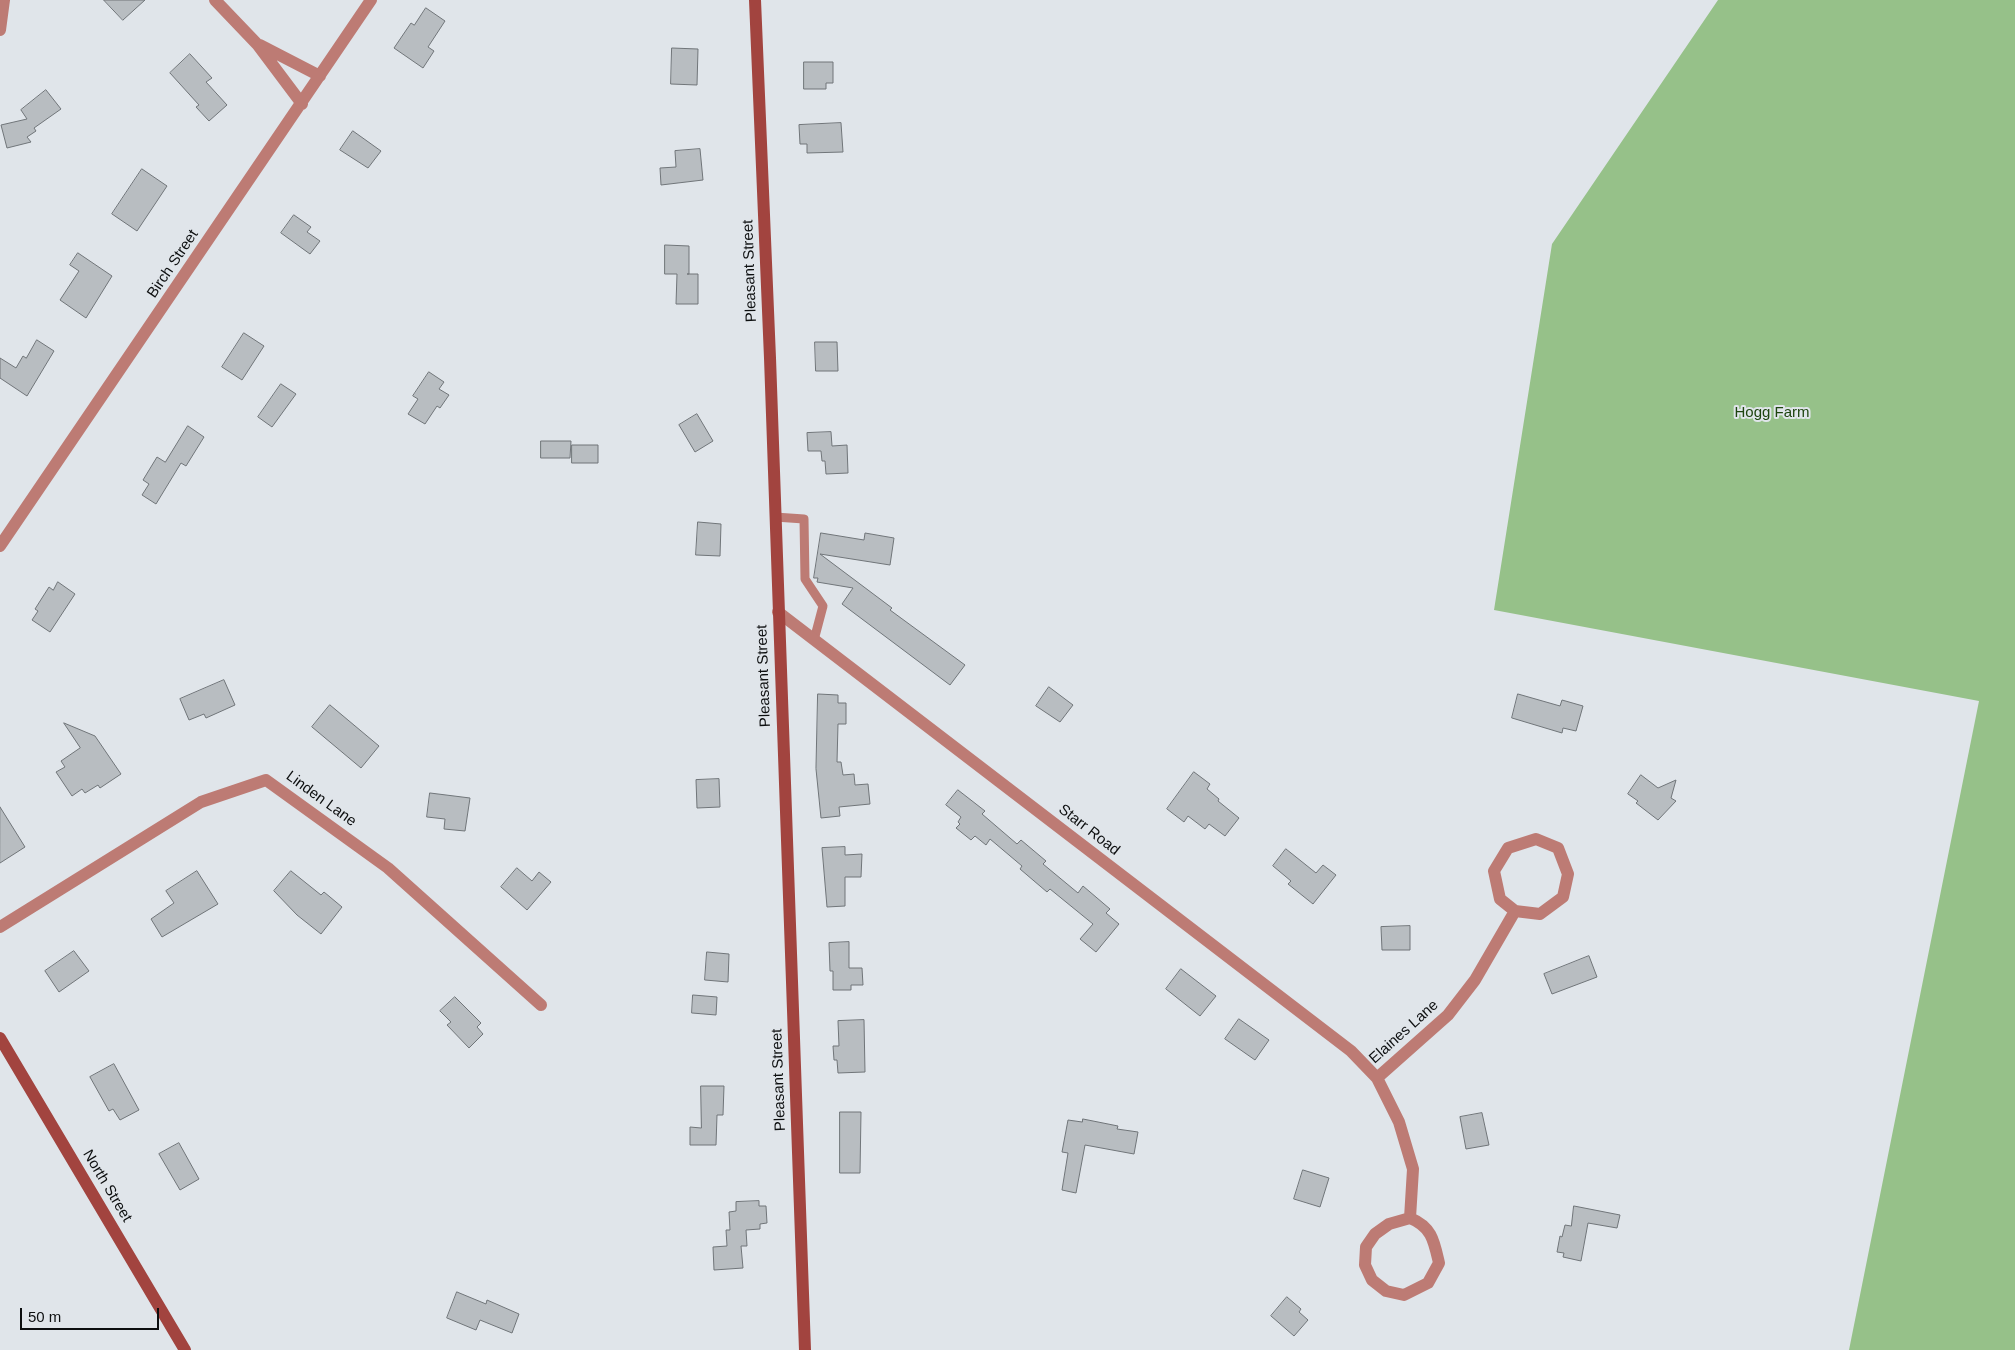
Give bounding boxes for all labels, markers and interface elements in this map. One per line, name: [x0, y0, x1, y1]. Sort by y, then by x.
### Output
street label: Pleasant Street: [739, 219, 761, 323]
street label: Birch Street: [144, 226, 202, 302]
park label: Hogg Farm: [1734, 404, 1810, 422]
street label: Pleasant Street: [753, 624, 775, 728]
street label: Linden Lane: [282, 767, 360, 831]
street label: Starr Road: [1055, 801, 1123, 859]
street label: Elaines Lane: [1366, 996, 1442, 1068]
street label: Pleasant Street: [768, 1028, 790, 1132]
street label: North Street: [78, 1147, 136, 1225]
scale bar: [22, 1298, 161, 1330]
text: 50 m: [28, 1308, 61, 1325]

